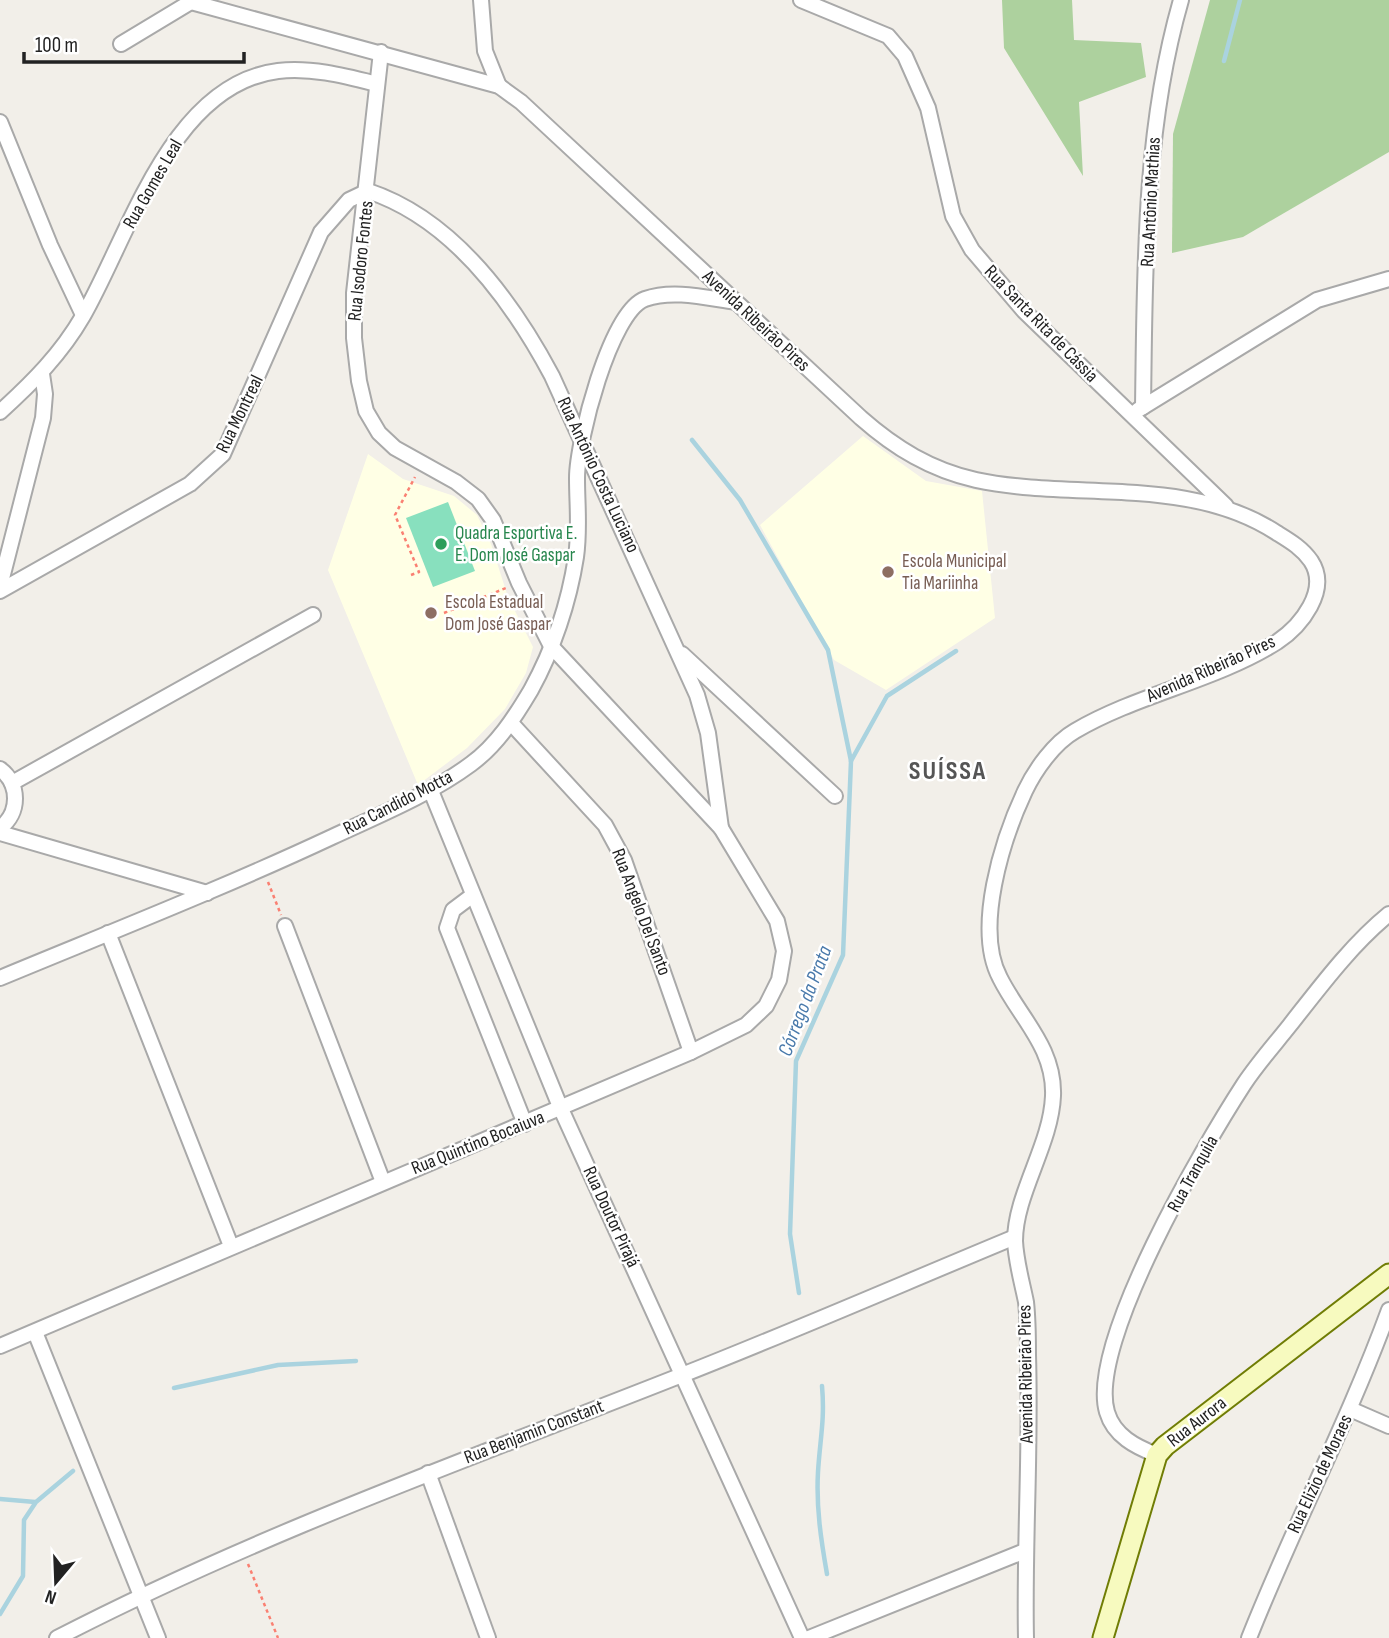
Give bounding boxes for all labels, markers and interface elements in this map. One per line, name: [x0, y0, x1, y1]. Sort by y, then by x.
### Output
scale bar: [24, 21, 245, 65]
text: 100 m: [35, 33, 78, 58]
street label: Rua Gomes Leal: [118, 135, 188, 233]
street label: Rua Antônio Mathias: [1136, 136, 1166, 268]
street label: Rua Isodoro Fontes: [343, 200, 379, 322]
street label: Rua Santa Rita de Cássia: [979, 261, 1103, 387]
street label: Avenida Ribeirão Pires: [697, 265, 815, 377]
street label: Rua Montreal: [211, 371, 269, 457]
street label: Rua Antônio Costa Luciano: [552, 393, 644, 557]
place label: Quadra Esportiva E. E. Dom José Gaspar: [455, 522, 577, 567]
marker: Quadra Esportiva E. E. Dom José Gaspar: [433, 536, 449, 552]
place label: Escola Municipal Tia Mariinha: [902, 550, 1007, 595]
marker: Escola Municipal Tia Mariinha: [880, 564, 896, 580]
place label: Escola Estadual Dom José Gaspar: [445, 591, 551, 636]
marker: Escola Estadual Dom José Gaspar: [423, 605, 439, 621]
street label: Avenida Ribeirão Pires: [1142, 630, 1279, 708]
district label: SUÍSSA: [909, 756, 987, 787]
street label: Rua Candido Motta: [339, 766, 457, 840]
street label: Rua Angelo Del Santo: [606, 845, 676, 979]
water label: Córrego da Prata: [773, 942, 838, 1060]
street label: Rua Quintino Bocaiuva: [408, 1106, 548, 1180]
street label: Rua Tranquila: [1163, 1132, 1223, 1216]
street label: Rua Doutor Pirajá: [578, 1163, 644, 1271]
street label: Avenida Ribeirão Pires: [1013, 1304, 1039, 1444]
street label: Rua Aurora: [1163, 1392, 1231, 1452]
street label: Rua Benjamin Constant: [461, 1395, 607, 1469]
street label: Rua Elizio de Moraes: [1282, 1411, 1358, 1537]
north arrow: [21, 1547, 91, 1617]
text: N: [42, 1584, 59, 1609]

